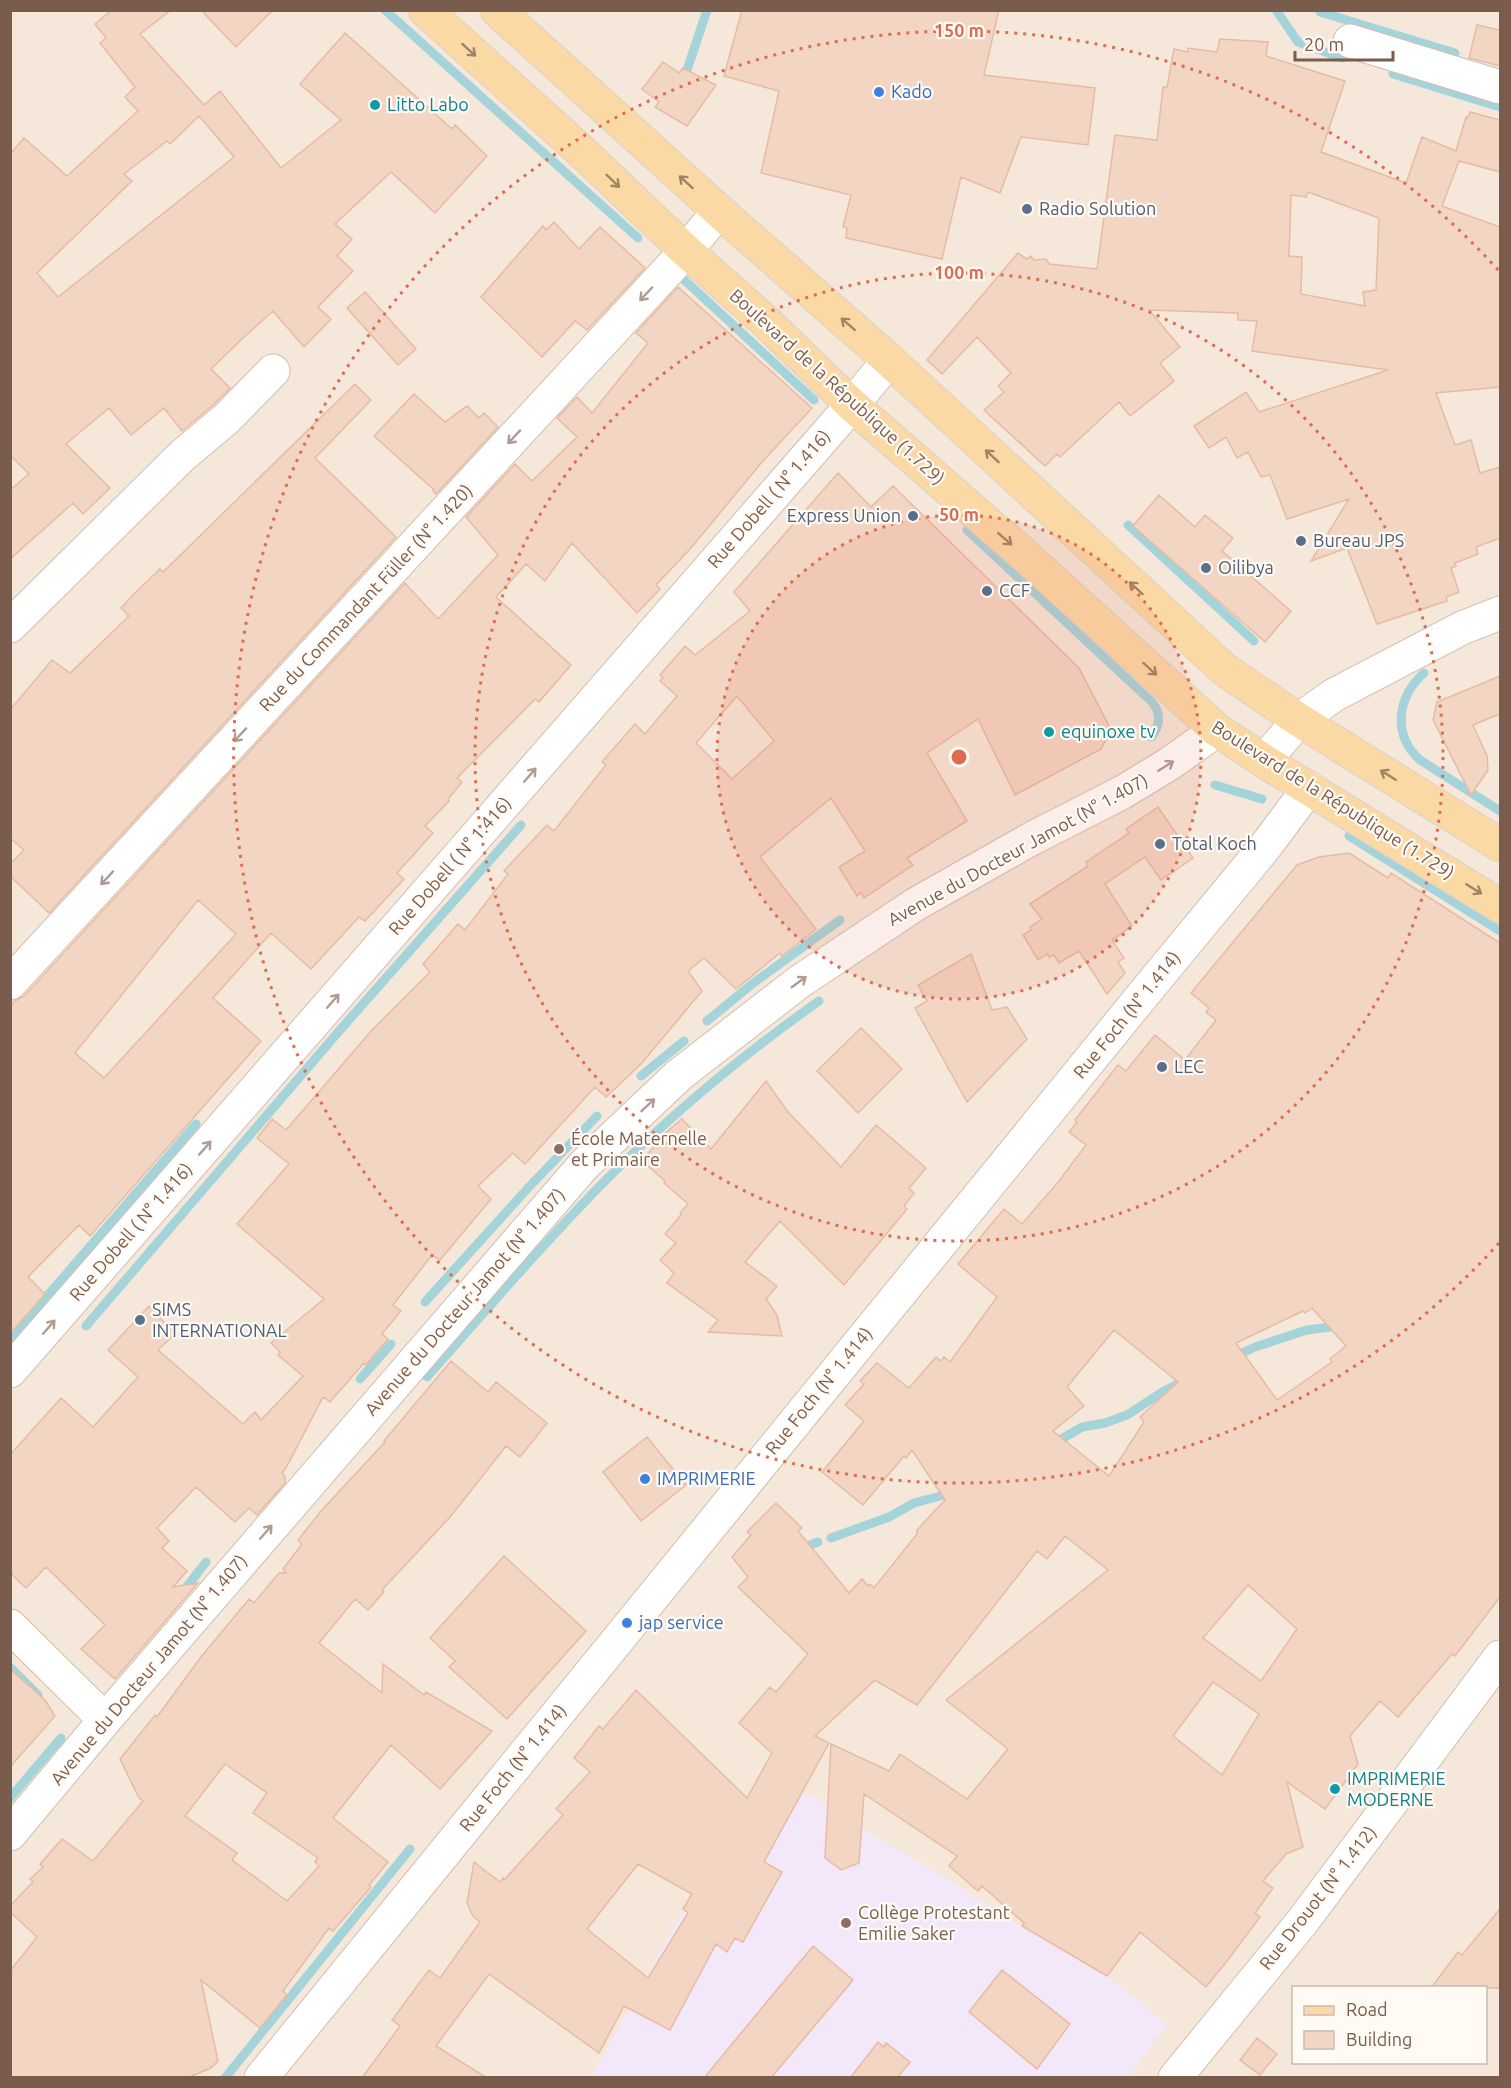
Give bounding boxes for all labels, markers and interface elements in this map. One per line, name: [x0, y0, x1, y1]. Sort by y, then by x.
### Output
text: 150 m: [934, 20, 984, 40]
scale bar: [1295, 24, 1392, 62]
text: 20 m: [1304, 34, 1344, 54]
one-way arrow: [461, 43, 476, 57]
place label: Kado: [891, 81, 932, 101]
marker: Kado: [872, 85, 886, 99]
place label: Litto Labo: [387, 94, 469, 114]
marker: Litto Labo: [368, 98, 382, 112]
one-way arrow: [605, 174, 620, 188]
one-way arrow: [679, 175, 694, 189]
place label: Radio Solution: [1039, 198, 1156, 218]
marker: Radio Solution: [1020, 202, 1034, 216]
text: 100 m: [934, 262, 984, 282]
street label: Boulevard de la République (1.729): [726, 285, 949, 489]
one-way arrow: [640, 286, 654, 301]
one-way arrow: [841, 317, 856, 331]
street label: Rue Dobell ( N° 1.416): [703, 425, 834, 572]
one-way arrow: [507, 429, 521, 444]
one-way arrow: [985, 449, 1000, 463]
street label: Rue du Commandant Füller (N° 1.420): [255, 480, 477, 716]
text: 50 m: [939, 504, 979, 524]
place label: Express Union: [787, 505, 901, 525]
marker: Express Union: [906, 509, 920, 523]
place label: Bureau JPS: [1313, 530, 1404, 550]
one-way arrow: [997, 532, 1012, 546]
marker: Bureau JPS: [1294, 534, 1308, 548]
place label: Oilibya: [1218, 557, 1274, 577]
marker: Oilibya: [1199, 561, 1213, 575]
place label: CCF: [999, 580, 1030, 600]
one-way arrow: [1128, 581, 1143, 595]
marker: CCF: [980, 584, 994, 598]
one-way arrow: [1142, 662, 1157, 676]
street label: Boulevard de la République (1.729): [1208, 716, 1458, 883]
place label: equinoxe tv: [1061, 721, 1156, 741]
marker: equinoxe tv: [1042, 725, 1056, 739]
one-way arrow: [233, 727, 247, 742]
centre of rings: [949, 747, 969, 767]
one-way arrow: [1157, 760, 1174, 773]
one-way arrow: [523, 768, 537, 783]
one-way arrow: [1380, 768, 1397, 780]
street label: Avenue du Docteur Jamot (N° 1.407): [884, 769, 1151, 930]
street label: Rue Dobell ( N° 1.416): [384, 792, 515, 939]
place label: Total Koch: [1172, 833, 1257, 853]
marker: Total Koch: [1153, 837, 1167, 851]
one-way arrow: [100, 870, 114, 885]
one-way arrow: [1465, 884, 1482, 896]
street label: Rue Foch (N° 1.414): [1069, 947, 1184, 1082]
one-way arrow: [790, 976, 806, 989]
one-way arrow: [326, 994, 340, 1009]
place label: LEC: [1174, 1056, 1204, 1076]
marker: LEC: [1155, 1060, 1169, 1074]
one-way arrow: [640, 1098, 655, 1112]
place label: École Maternelle et Primaire: [571, 1127, 707, 1169]
one-way arrow: [198, 1140, 211, 1156]
marker: École Maternelle et Primaire: [552, 1142, 566, 1156]
street label: Rue Dobell ( N° 1.416): [65, 1158, 196, 1305]
street label: Avenue du Docteur Jamot (N° 1.407): [360, 1184, 569, 1420]
place label: SIMS INTERNATIONAL: [152, 1299, 287, 1340]
marker: SIMS INTERNATIONAL: [133, 1313, 147, 1327]
one-way arrow: [42, 1320, 56, 1335]
street label: Rue Foch (N° 1.414): [761, 1323, 876, 1458]
place label: IMPRIMERIE: [657, 1468, 756, 1488]
marker: IMPRIMERIE: [638, 1472, 652, 1486]
one-way arrow: [260, 1524, 273, 1540]
street label: Avenue du Docteur Jamot (N° 1.407): [46, 1550, 251, 1789]
place label: jap service: [637, 1612, 724, 1632]
marker: jap service: [620, 1616, 634, 1630]
street label: Rue Foch (N° 1.414): [455, 1700, 570, 1835]
place label: IMPRIMERIE MODERNE: [1347, 1768, 1446, 1809]
marker: IMPRIMERIE MODERNE: [1328, 1782, 1342, 1796]
street label: Rue Drouot (N° 1.412): [1255, 1822, 1380, 1974]
place label: Collège Protestant Emilie Saker: [858, 1902, 1010, 1943]
marker: Collège Protestant Emilie Saker: [839, 1916, 853, 1930]
legend: [1292, 1986, 1487, 2064]
text: Road: [1346, 1999, 1388, 2019]
text: Building: [1346, 2029, 1412, 2049]

